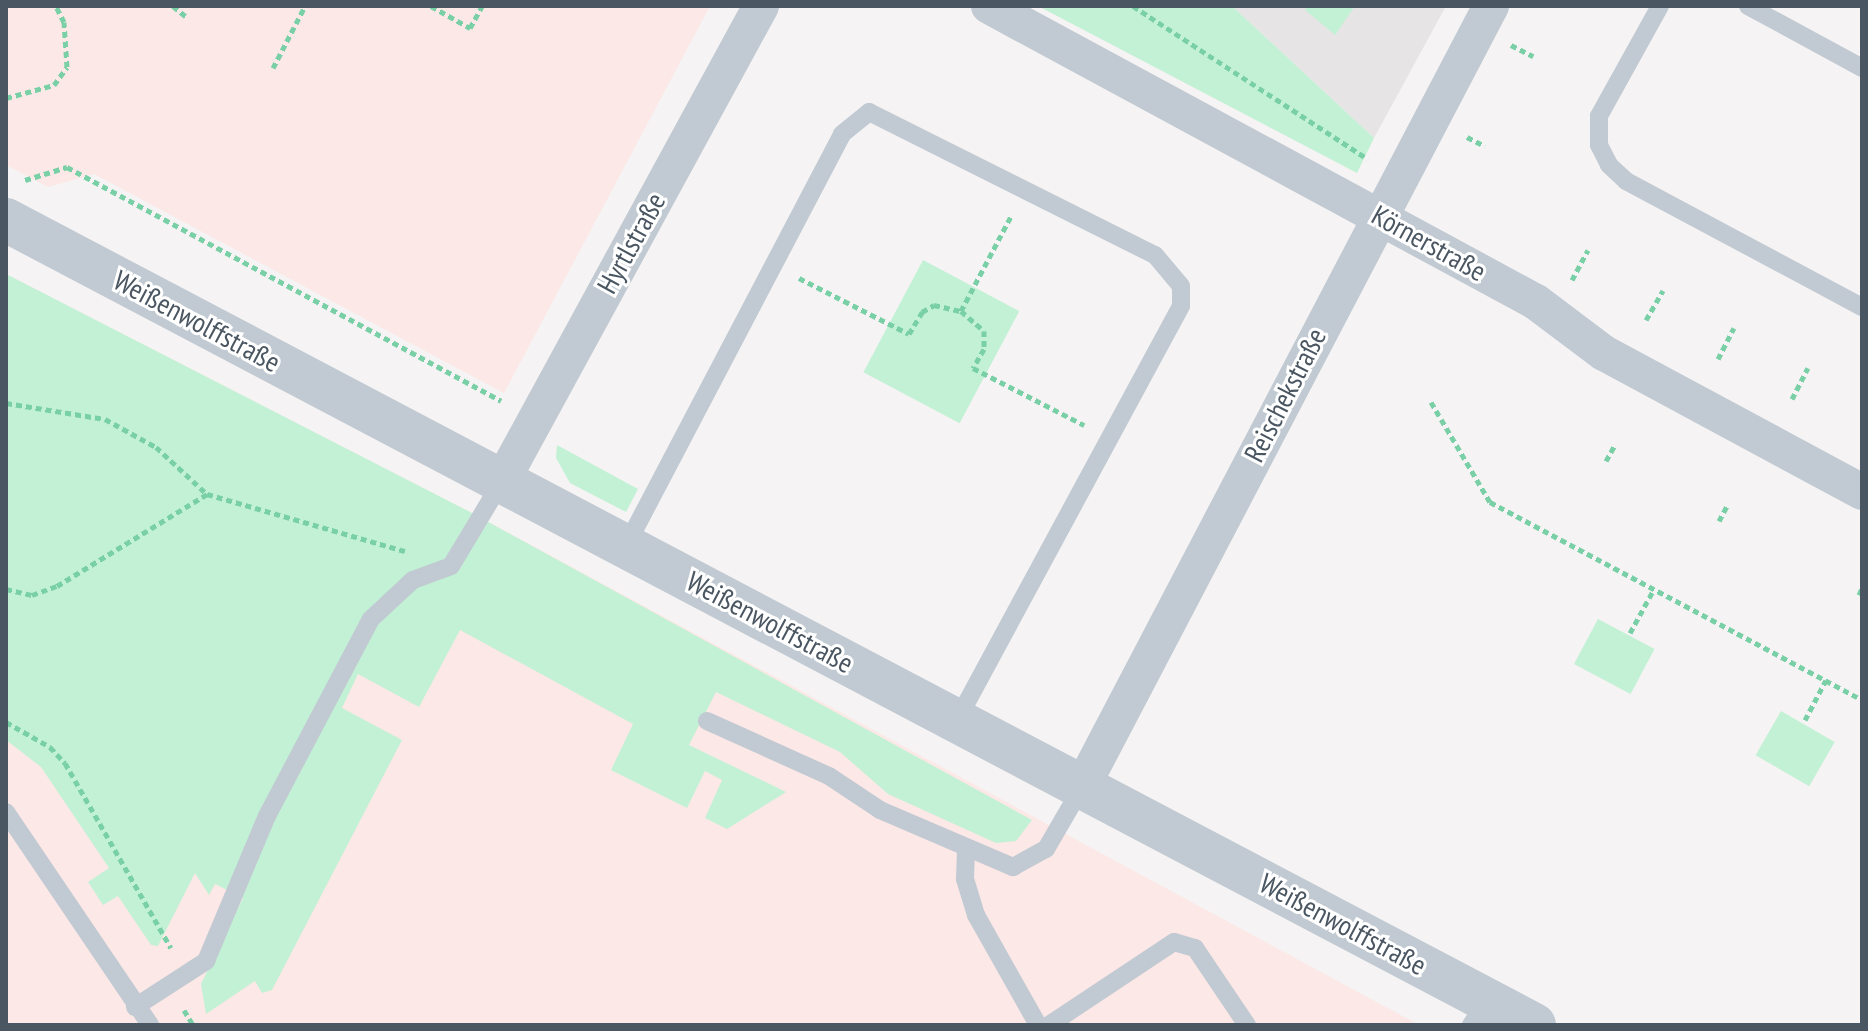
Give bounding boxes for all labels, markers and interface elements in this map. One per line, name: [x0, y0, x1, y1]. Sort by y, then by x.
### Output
street label: Hyrtlstraße: [590, 187, 672, 299]
street label: Körnerstraße: [1366, 198, 1492, 288]
street label: Weißenwolffstraße: [108, 263, 286, 379]
street label: Reischekstraße: [1237, 323, 1333, 467]
street label: Weißenwolffstraße: [681, 564, 859, 680]
street label: Weißenwolffstraße: [1254, 866, 1432, 982]

